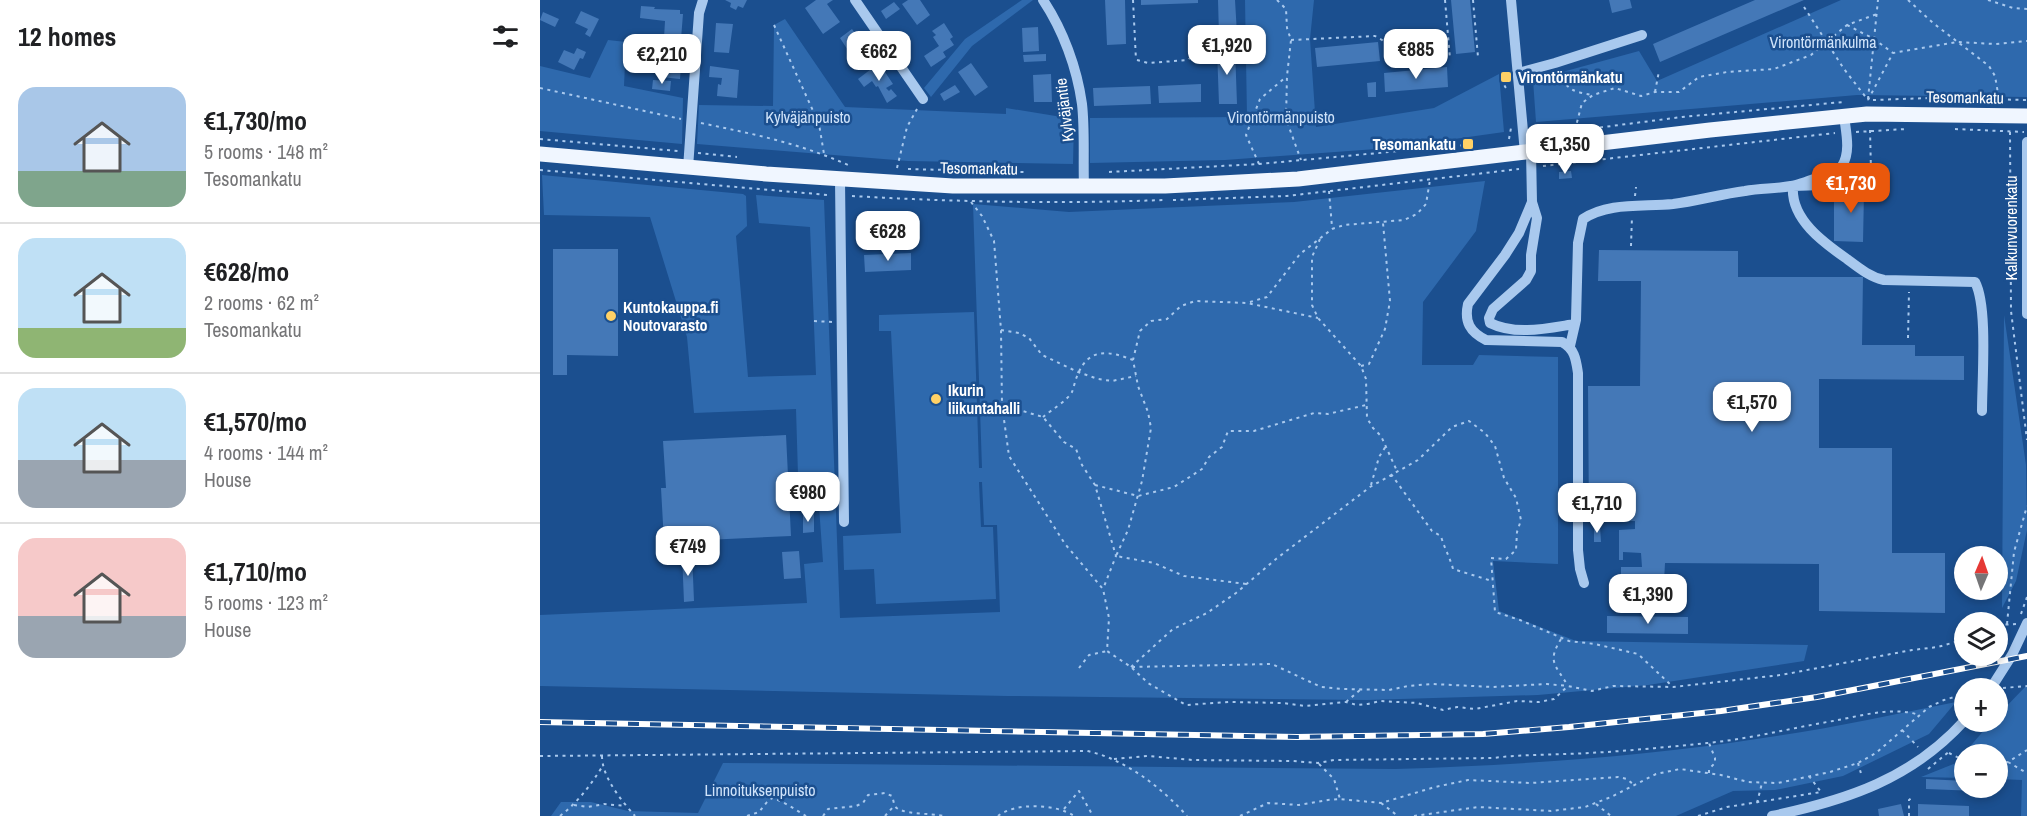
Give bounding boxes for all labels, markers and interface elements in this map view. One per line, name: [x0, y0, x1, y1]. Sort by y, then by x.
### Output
text: 12 homes: [18, 19, 116, 54]
icon: filters: [489, 20, 522, 53]
pin: €1,920: [1178, 25, 1276, 76]
pin: €885: [1380, 29, 1452, 80]
pin: €662: [843, 31, 915, 82]
text: €1,920: [1202, 31, 1252, 58]
park label: Virontörmänkulma: [1770, 31, 1877, 53]
pin: €2,210: [613, 34, 711, 85]
text: €885: [1398, 35, 1434, 62]
text: €662: [861, 37, 897, 64]
text: €2,210: [637, 40, 687, 67]
place label: Virontörmänkatu: [1518, 66, 1623, 88]
marker: Virontörmänkatu: [1499, 70, 1513, 84]
street label: Kylväjäntie: [1049, 77, 1079, 143]
street label: Tesomankatu: [1926, 85, 2004, 109]
text: €1,730/mo: [204, 103, 307, 138]
park label: Kylväjänpuisto: [765, 106, 851, 128]
park label: Virontörmänpuisto: [1227, 106, 1335, 128]
icon: home: [66, 111, 138, 183]
pin: €1,350: [1516, 124, 1614, 175]
text: €1,350: [1540, 130, 1590, 157]
place label: Tesomankatu: [1372, 133, 1456, 155]
marker: Tesomankatu: [1461, 137, 1475, 151]
text: 5 rooms · 148 m²: [204, 138, 328, 165]
street label: Tesomankatu: [940, 156, 1018, 180]
pin: €1,730: [1802, 163, 1900, 214]
text: Tesomankatu: [204, 165, 302, 192]
text: €1,730: [1826, 169, 1876, 196]
street label: Kalkunvuorenkatu: [2000, 175, 2022, 281]
pin: €628: [852, 211, 924, 262]
text: €628: [870, 217, 906, 244]
text: €628/mo: [204, 254, 289, 289]
icon: home: [66, 262, 138, 334]
text: 2 rooms · 62 m²: [204, 289, 319, 316]
place label: Kuntokauppa.fi Noutovarasto: [623, 296, 719, 336]
marker: Kuntokauppa.fi Noutovarasto: [604, 309, 618, 323]
text: Tesomankatu: [204, 316, 302, 343]
place label: Ikurin liikuntahalli: [948, 379, 1020, 419]
pin: €1,570: [1703, 382, 1801, 433]
text: €1,570: [1727, 388, 1777, 415]
marker: Ikurin liikuntahalli: [929, 392, 943, 406]
text: €1,570/mo: [204, 404, 307, 439]
icon: home: [66, 412, 138, 484]
text: 4 rooms · 144 m²: [204, 439, 328, 466]
text: House: [204, 466, 251, 493]
pin: €980: [772, 472, 844, 523]
text: €980: [790, 478, 826, 505]
pin: €1,710: [1548, 483, 1646, 534]
text: €1,710: [1572, 489, 1622, 516]
pin: €749: [652, 526, 724, 577]
text: €749: [670, 532, 706, 559]
north arrow: [1954, 546, 2008, 600]
map controls: [1954, 546, 2008, 798]
text: €1,710/mo: [204, 554, 307, 589]
icon: home: [66, 562, 138, 634]
pin: €1,390: [1599, 574, 1697, 625]
text: €1,390: [1623, 580, 1673, 607]
text: 5 rooms · 123 m²: [204, 589, 328, 616]
button: layers: [1954, 612, 2008, 666]
text: House: [204, 616, 251, 643]
button: +: [1954, 678, 2008, 732]
button: −: [1954, 744, 2008, 798]
park label: Linnoituksenpuisto: [705, 779, 815, 801]

